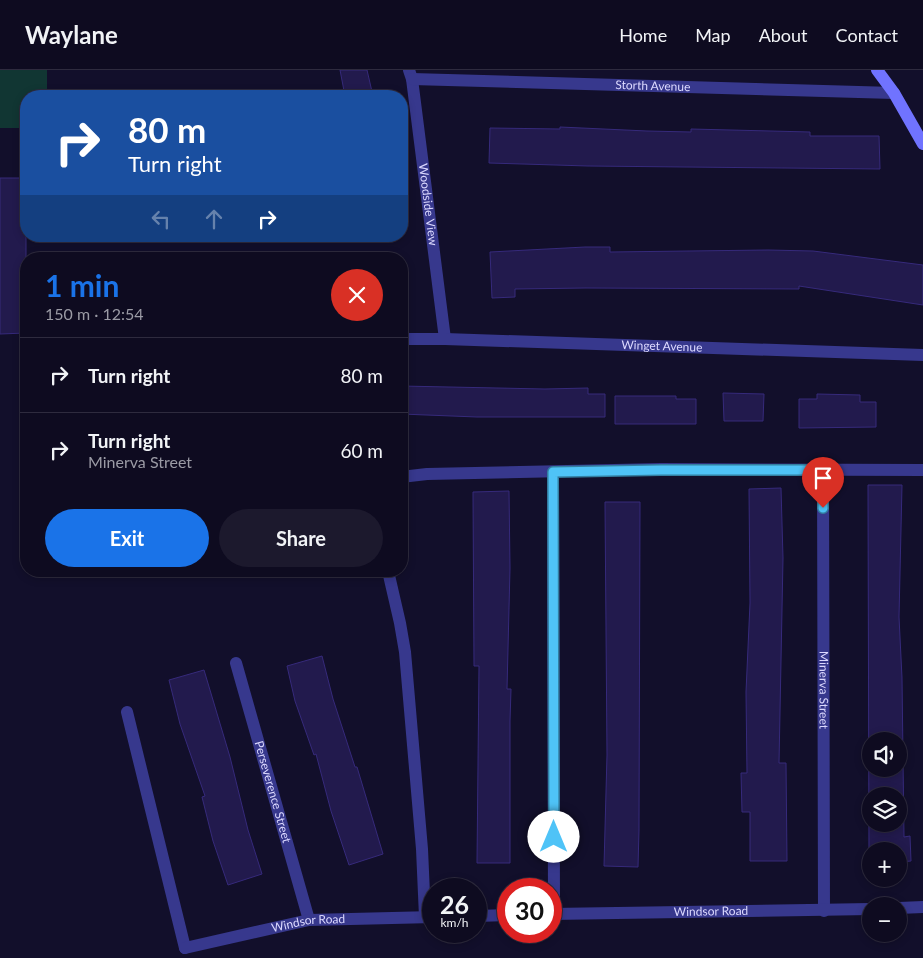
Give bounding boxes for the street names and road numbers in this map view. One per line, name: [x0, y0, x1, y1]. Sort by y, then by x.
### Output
street label: Storth Avenue: [615, 77, 691, 94]
street label: Woodside View: [416, 162, 441, 247]
street label: Winget Avenue: [621, 337, 703, 355]
street label: Minerva Street: [816, 651, 832, 730]
street label: Perseverence Street: [252, 739, 295, 845]
street label: Windsor Road: [674, 903, 748, 919]
street label: Windsor Road: [270, 911, 345, 935]

